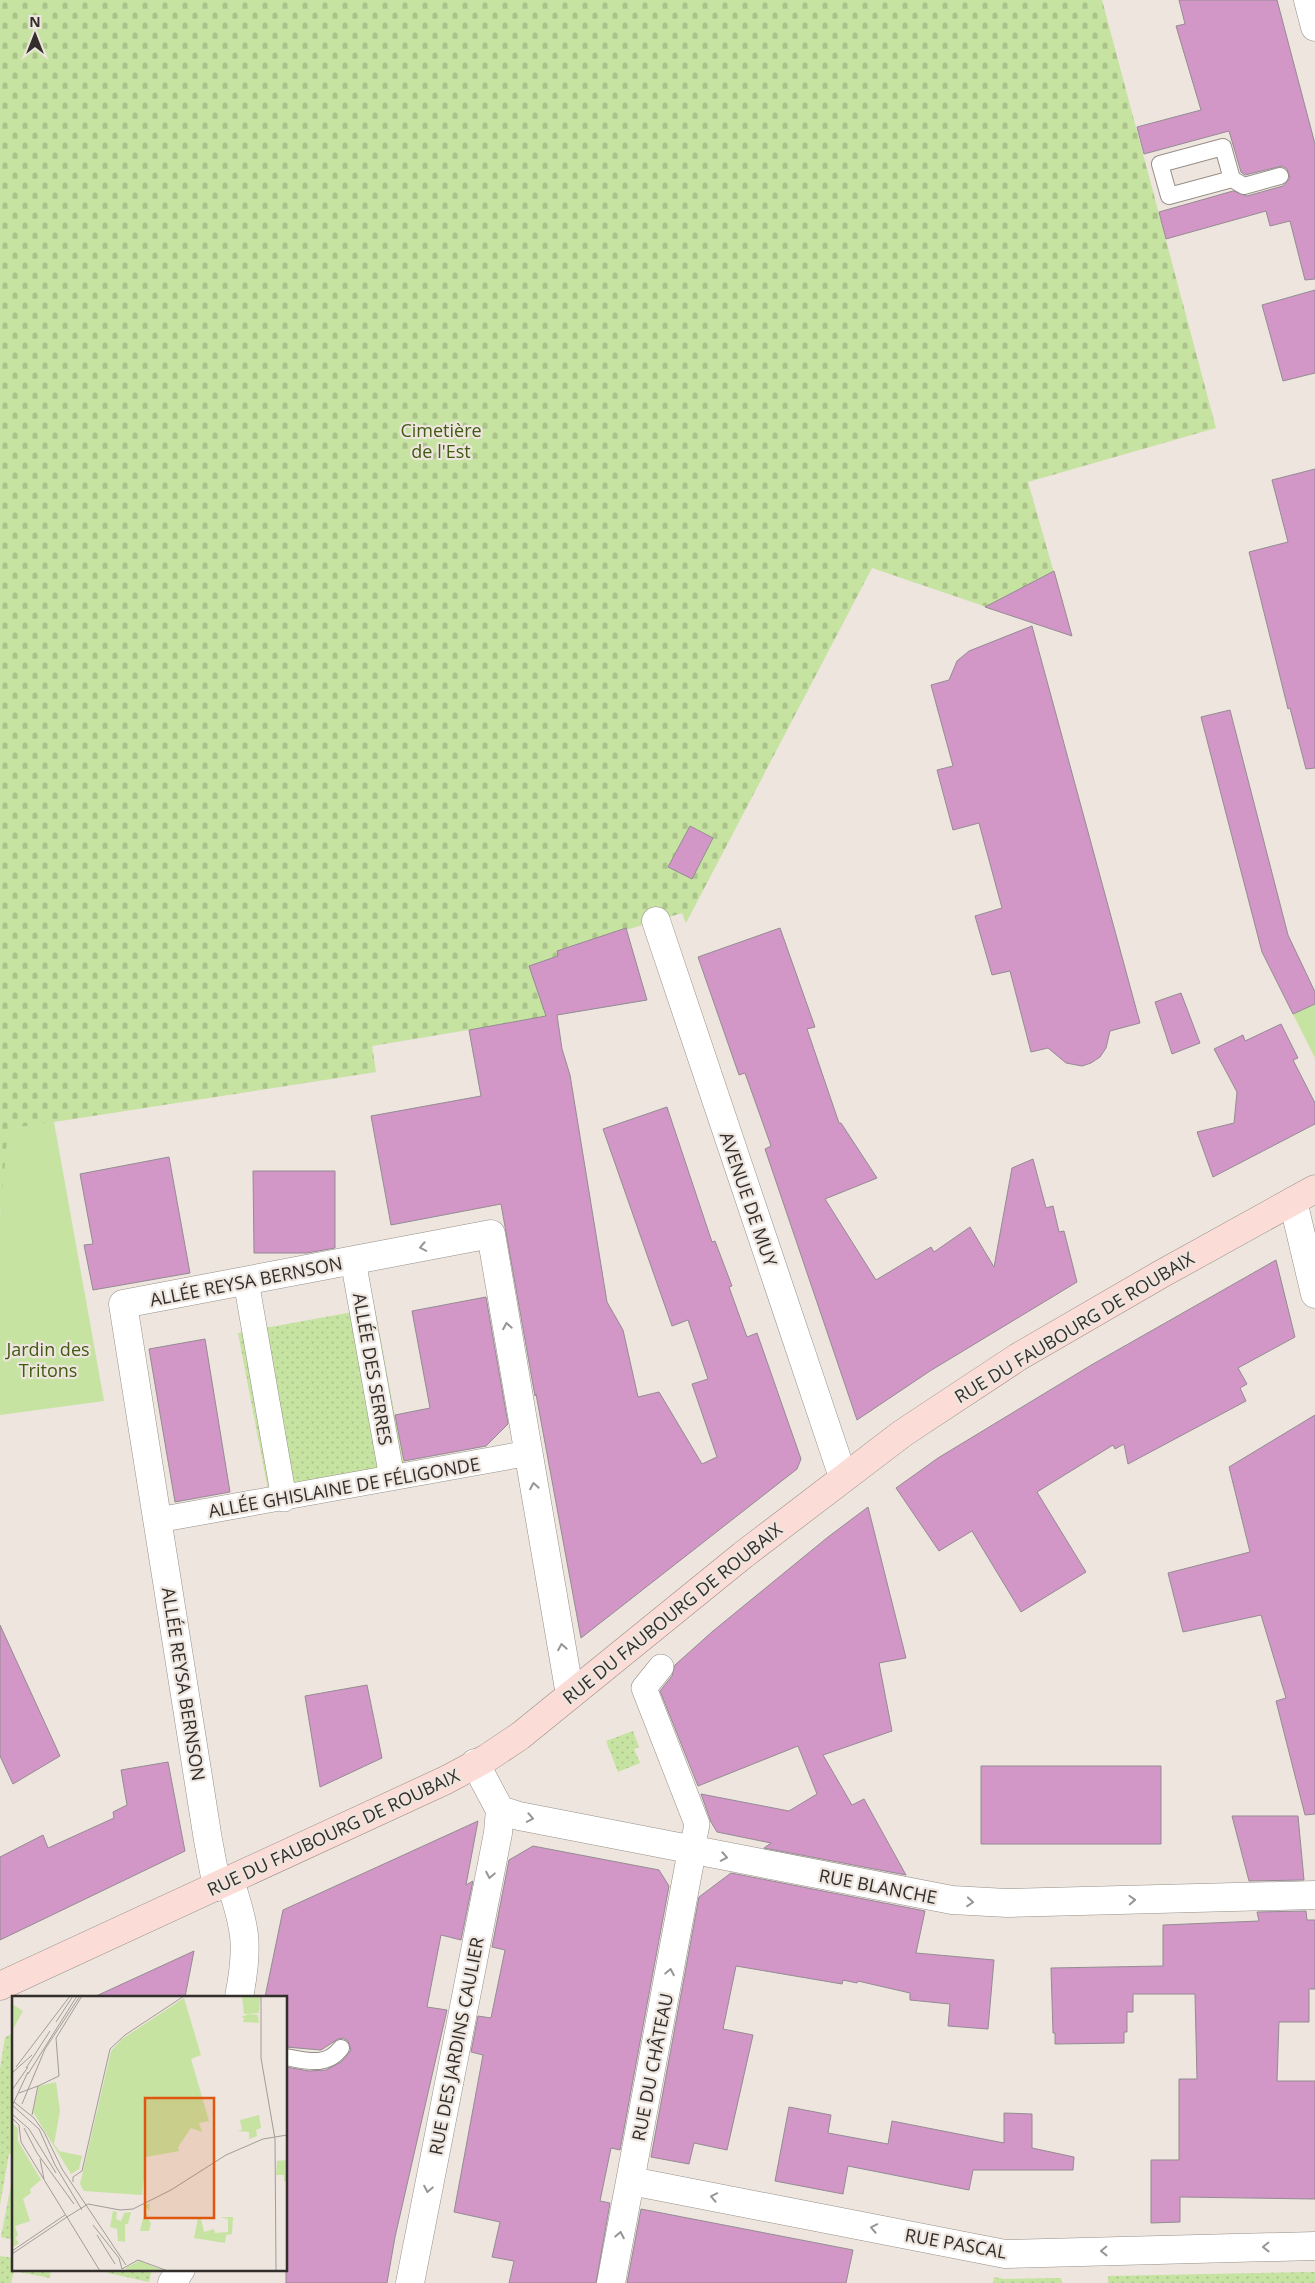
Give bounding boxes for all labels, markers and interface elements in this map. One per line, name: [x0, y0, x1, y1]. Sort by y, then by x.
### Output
north arrow: [10, 10, 60, 60]
text: N: [29, 12, 41, 31]
park label: Cimetière de l'Est: [400, 418, 482, 463]
street label: AVENUE DE MUY: [715, 1129, 784, 1270]
one-way arrow: [419, 1241, 428, 1252]
street label: RUE DU FAUBOURG DE ROUBAIX: [950, 1245, 1199, 1408]
street label: ALLÉE REYSA BERNSON: [148, 1251, 344, 1311]
street label: ALLÉE DES SERRES: [348, 1291, 398, 1447]
one-way arrow: [502, 1322, 512, 1331]
park label: Jardin des Tritons: [4, 1337, 90, 1382]
street label: ALLÉE GHISLAINE DE FÉLIGONDE: [206, 1451, 482, 1523]
one-way arrow: [530, 1482, 540, 1491]
street label: RUE DU FAUBOURG DE ROUBAIX: [557, 1517, 787, 1709]
street label: ALLÉE REYSA BERNSON: [157, 1585, 211, 1783]
one-way arrow: [558, 1642, 568, 1651]
street label: RUE DU FAUBOURG DE ROUBAIX: [203, 1763, 464, 1901]
one-way arrow: [526, 1812, 535, 1823]
one-way arrow: [720, 1851, 728, 1861]
street label: RUE BLANCHE: [817, 1863, 939, 1909]
one-way arrow: [486, 1870, 496, 1879]
one-way arrow: [1128, 1895, 1136, 1905]
one-way arrow: [966, 1896, 974, 1907]
street label: RUE DES JARDINS CAULIER: [423, 1935, 489, 2157]
one-way arrow: [664, 1968, 674, 1977]
street label: RUE DU CHÂTEAU: [626, 1991, 678, 2143]
inset map: [12, 1996, 288, 2270]
one-way arrow: [424, 2184, 434, 2193]
one-way arrow: [710, 2193, 719, 2203]
street label: RUE PASCAL: [903, 2222, 1009, 2264]
one-way arrow: [869, 2224, 878, 2234]
one-way arrow: [615, 2231, 625, 2240]
one-way arrow: [1262, 2242, 1270, 2252]
one-way arrow: [1100, 2246, 1108, 2256]

